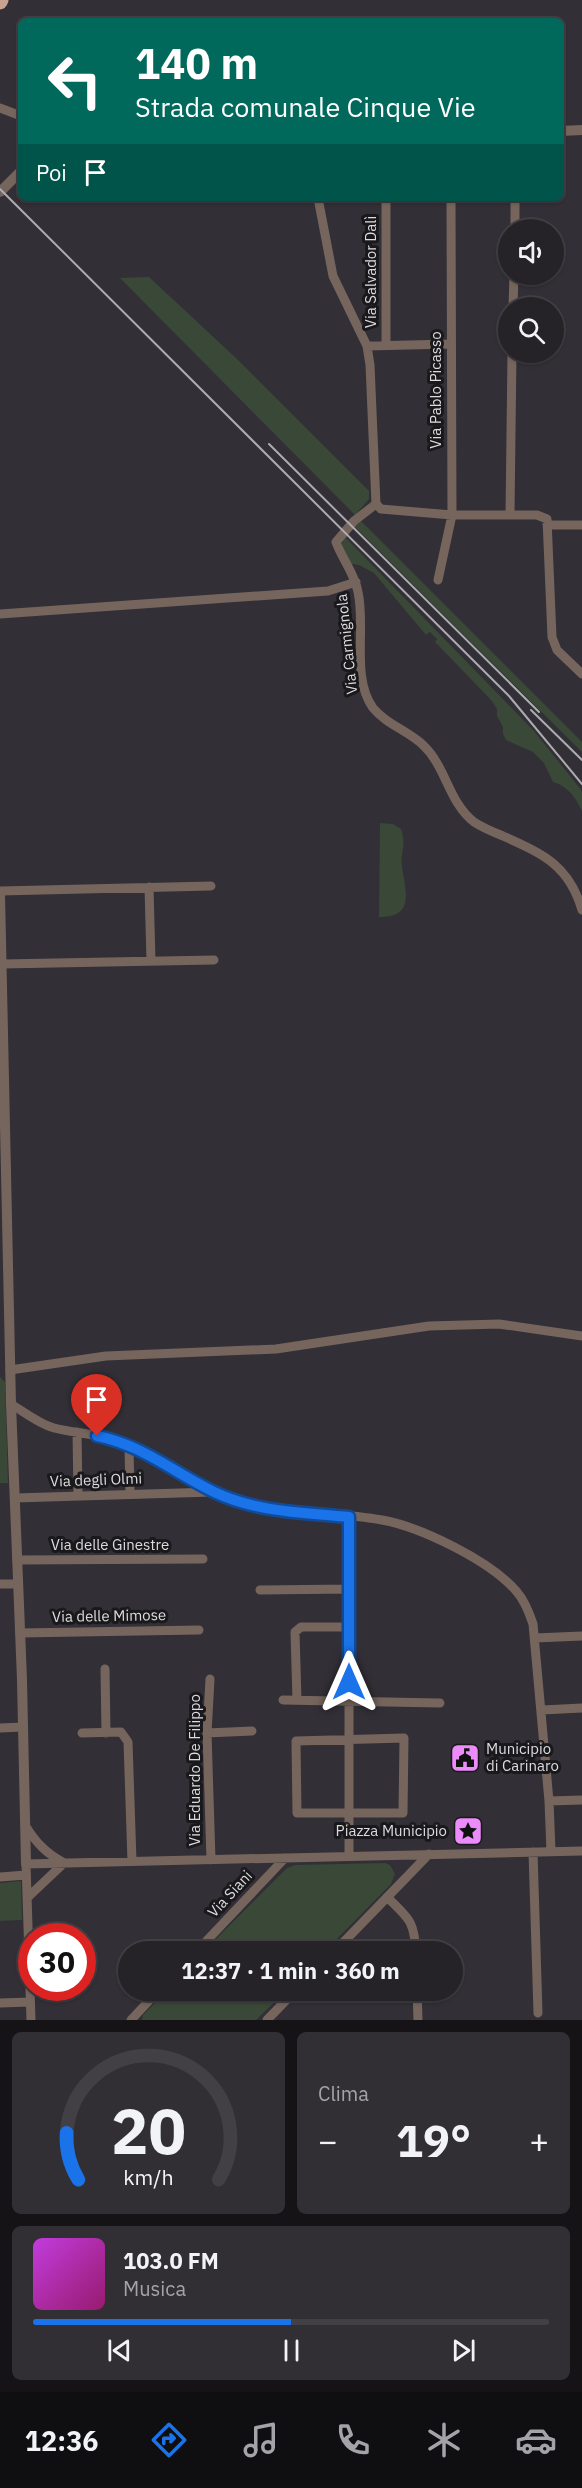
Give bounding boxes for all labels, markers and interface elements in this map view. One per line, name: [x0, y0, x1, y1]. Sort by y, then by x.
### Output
text: 140 m: [135, 36, 258, 91]
icon: left: [36, 42, 114, 120]
text: Strada comunale Cinque Vie: [135, 89, 476, 124]
icon: arrive: [79, 156, 112, 189]
text: Poi: [36, 158, 67, 187]
street label: Via Salvador Dalì: [361, 216, 380, 328]
map controls: [498, 219, 564, 363]
button: sound: [498, 219, 564, 285]
button: search: [498, 297, 564, 363]
street label: Via Pablo Picasso: [426, 331, 445, 449]
street label: Via Carmignola: [332, 593, 361, 695]
pin: [71, 1374, 122, 1436]
icon: arrive: [80, 1383, 113, 1416]
street label: Via degli Olmi: [50, 1468, 142, 1491]
street label: Via delle Ginestre: [51, 1535, 169, 1554]
street label: Via delle Mimose: [52, 1605, 166, 1626]
position arrow: [317, 1650, 381, 1714]
street label: Via Eduardo De Filippo: [185, 1694, 204, 1846]
place label: Municipio di Carinaro: [486, 1739, 559, 1775]
public building icon: Municipio di Carinaro: [449, 1742, 481, 1774]
place icon: Piazza Municipio: [452, 1815, 484, 1847]
place label: Piazza Municipio: [336, 1821, 447, 1840]
street label: Via Siani: [203, 1866, 256, 1921]
speed limit sign: 30: [18, 1923, 96, 2001]
text: 12:37 · 1 min · 360 m: [181, 1956, 400, 1985]
text: Clima: [318, 2080, 369, 2107]
text: 20: [111, 2090, 186, 2171]
text: 19°: [396, 2111, 471, 2169]
text: −: [318, 2119, 338, 2162]
text: +: [529, 2119, 549, 2162]
text: km/h: [123, 2163, 174, 2191]
text: 103.0 FM: [123, 2246, 219, 2275]
text: Musica: [123, 2275, 186, 2302]
icon: previous: [103, 2334, 136, 2367]
icon: pause: [275, 2334, 308, 2367]
icon: next: [447, 2334, 480, 2367]
icon: directions: [148, 2419, 190, 2461]
icon: music: [240, 2419, 282, 2461]
icon: phone: [332, 2419, 374, 2461]
icon: climate: [423, 2419, 465, 2461]
icon: car: [515, 2419, 557, 2461]
text: 12:36: [25, 2423, 99, 2458]

